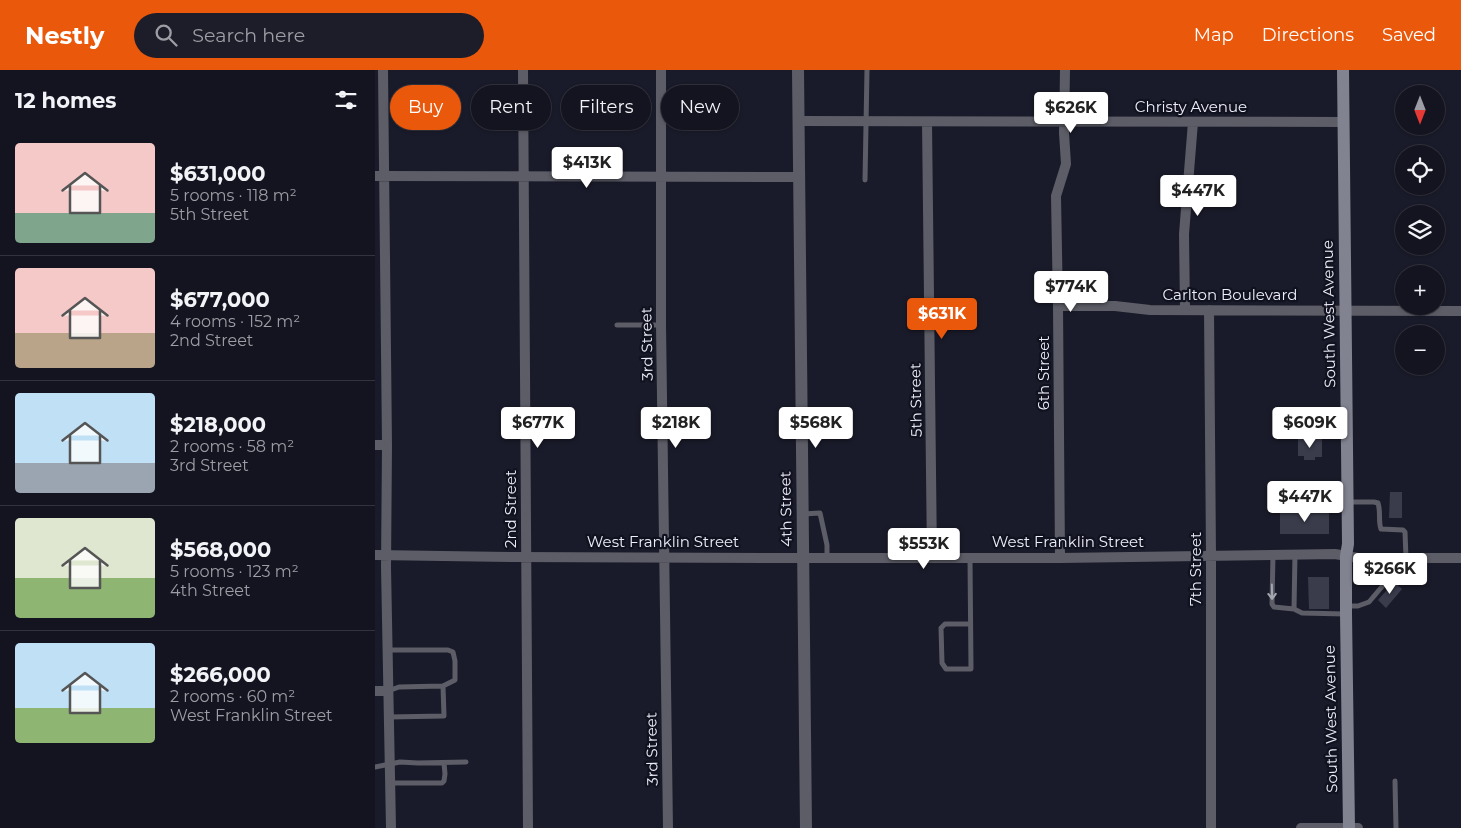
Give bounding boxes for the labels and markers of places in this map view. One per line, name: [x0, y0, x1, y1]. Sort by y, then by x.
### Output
pin: $626K: [1036, 92, 1106, 134]
pin: $413K: [552, 146, 622, 189]
pin: $447K: [1163, 174, 1233, 217]
pin: $774K: [1036, 270, 1106, 313]
pin: $631K: [907, 298, 977, 340]
pin: $677K: [503, 406, 573, 449]
pin: $218K: [641, 406, 711, 449]
pin: $568K: [781, 406, 851, 449]
pin: $609K: [1275, 406, 1345, 449]
pin: $447K: [1270, 480, 1340, 523]
pin: $553K: [889, 528, 959, 570]
pin: $266K: [1355, 552, 1425, 595]

